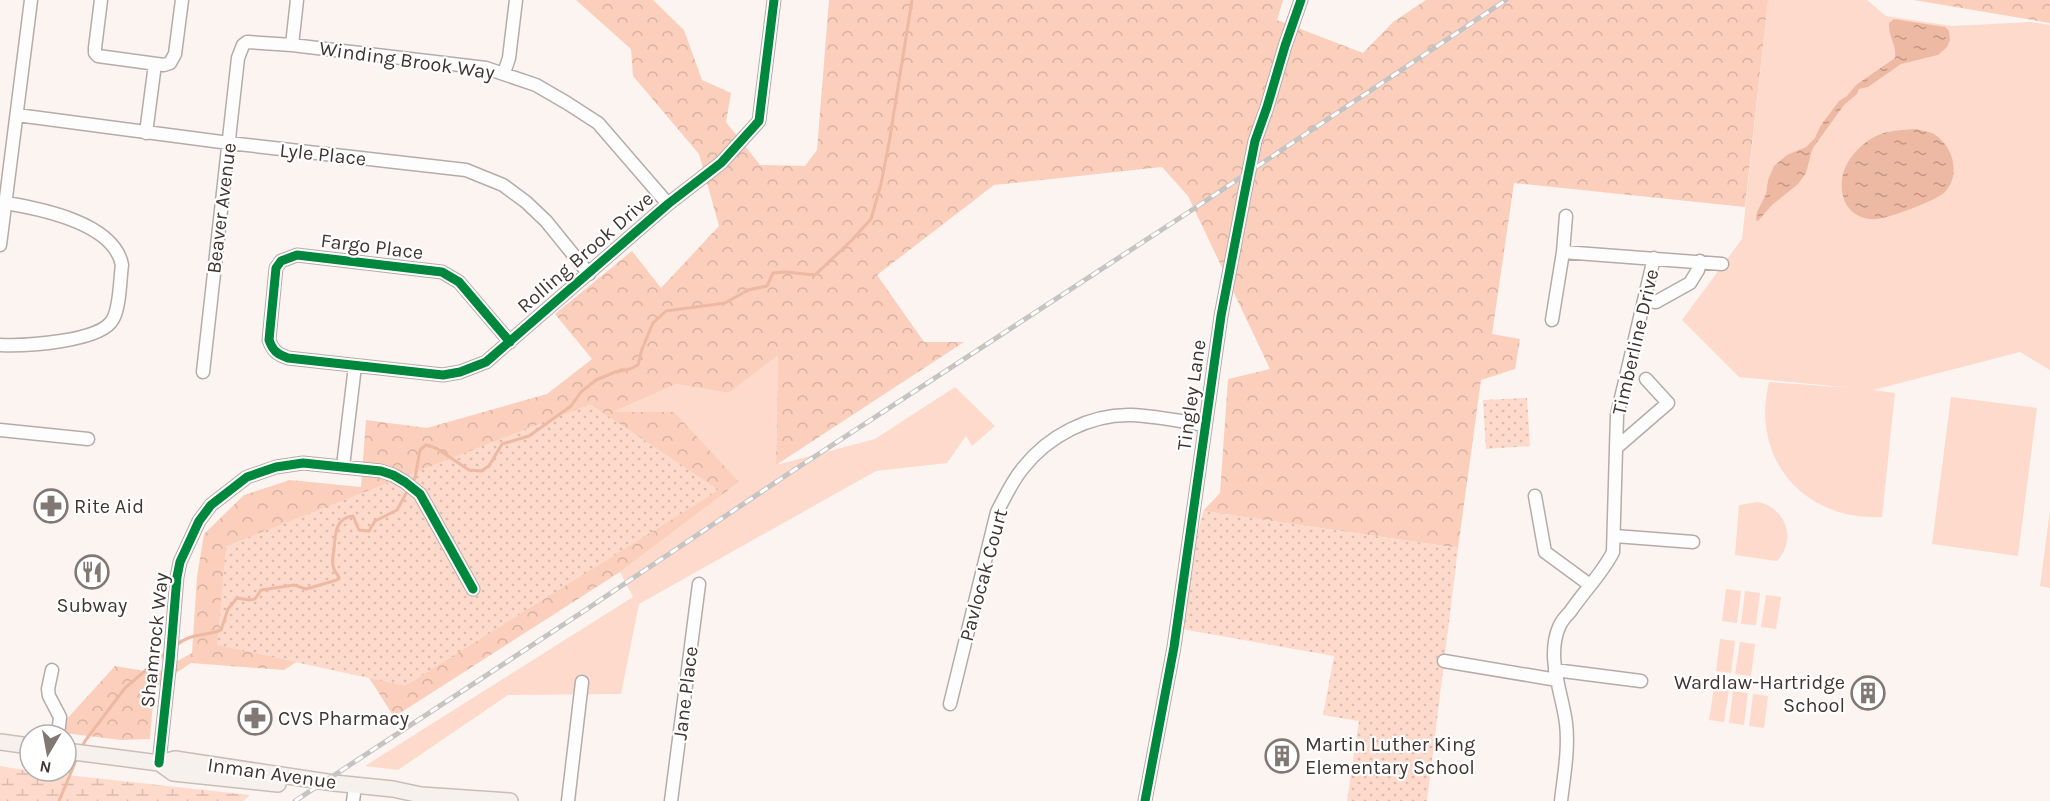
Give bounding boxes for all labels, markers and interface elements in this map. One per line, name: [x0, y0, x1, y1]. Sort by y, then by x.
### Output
street label: Winding Brook Way: [318, 37, 496, 84]
street label: Lyle Place: [278, 139, 367, 170]
street label: Beaver Avenue: [202, 141, 241, 275]
street label: Rolling Brook Drive: [513, 187, 658, 318]
street label: Fargo Place: [319, 229, 425, 264]
street label: Timberline Drive: [1607, 267, 1663, 417]
street label: Tingley Lane: [1172, 338, 1211, 452]
pharmacy icon: Rite Aid: [33, 488, 69, 524]
place label: Rite Aid: [74, 495, 144, 518]
street label: Pavlocak Court: [955, 506, 1012, 644]
restaurant icon: Subway: [74, 554, 110, 590]
street label: Shamrock Way: [136, 571, 173, 709]
place label: Subway: [57, 594, 127, 617]
street label: Jane Place: [668, 645, 703, 741]
place label: Wardlaw-Hartridge School: [1674, 671, 1845, 717]
building icon: Wardlaw-Hartridge School: [1850, 675, 1886, 711]
pharmacy icon: CVS Pharmacy: [237, 700, 273, 736]
place label: CVS Pharmacy: [278, 707, 409, 730]
north arrow: [18, 723, 78, 783]
place label: Martin Luther King Elementary School: [1305, 733, 1475, 779]
building icon: Martin Luther King Elementary School: [1264, 738, 1300, 774]
street label: Inman Avenue: [206, 753, 338, 794]
text: N: [38, 757, 53, 778]

